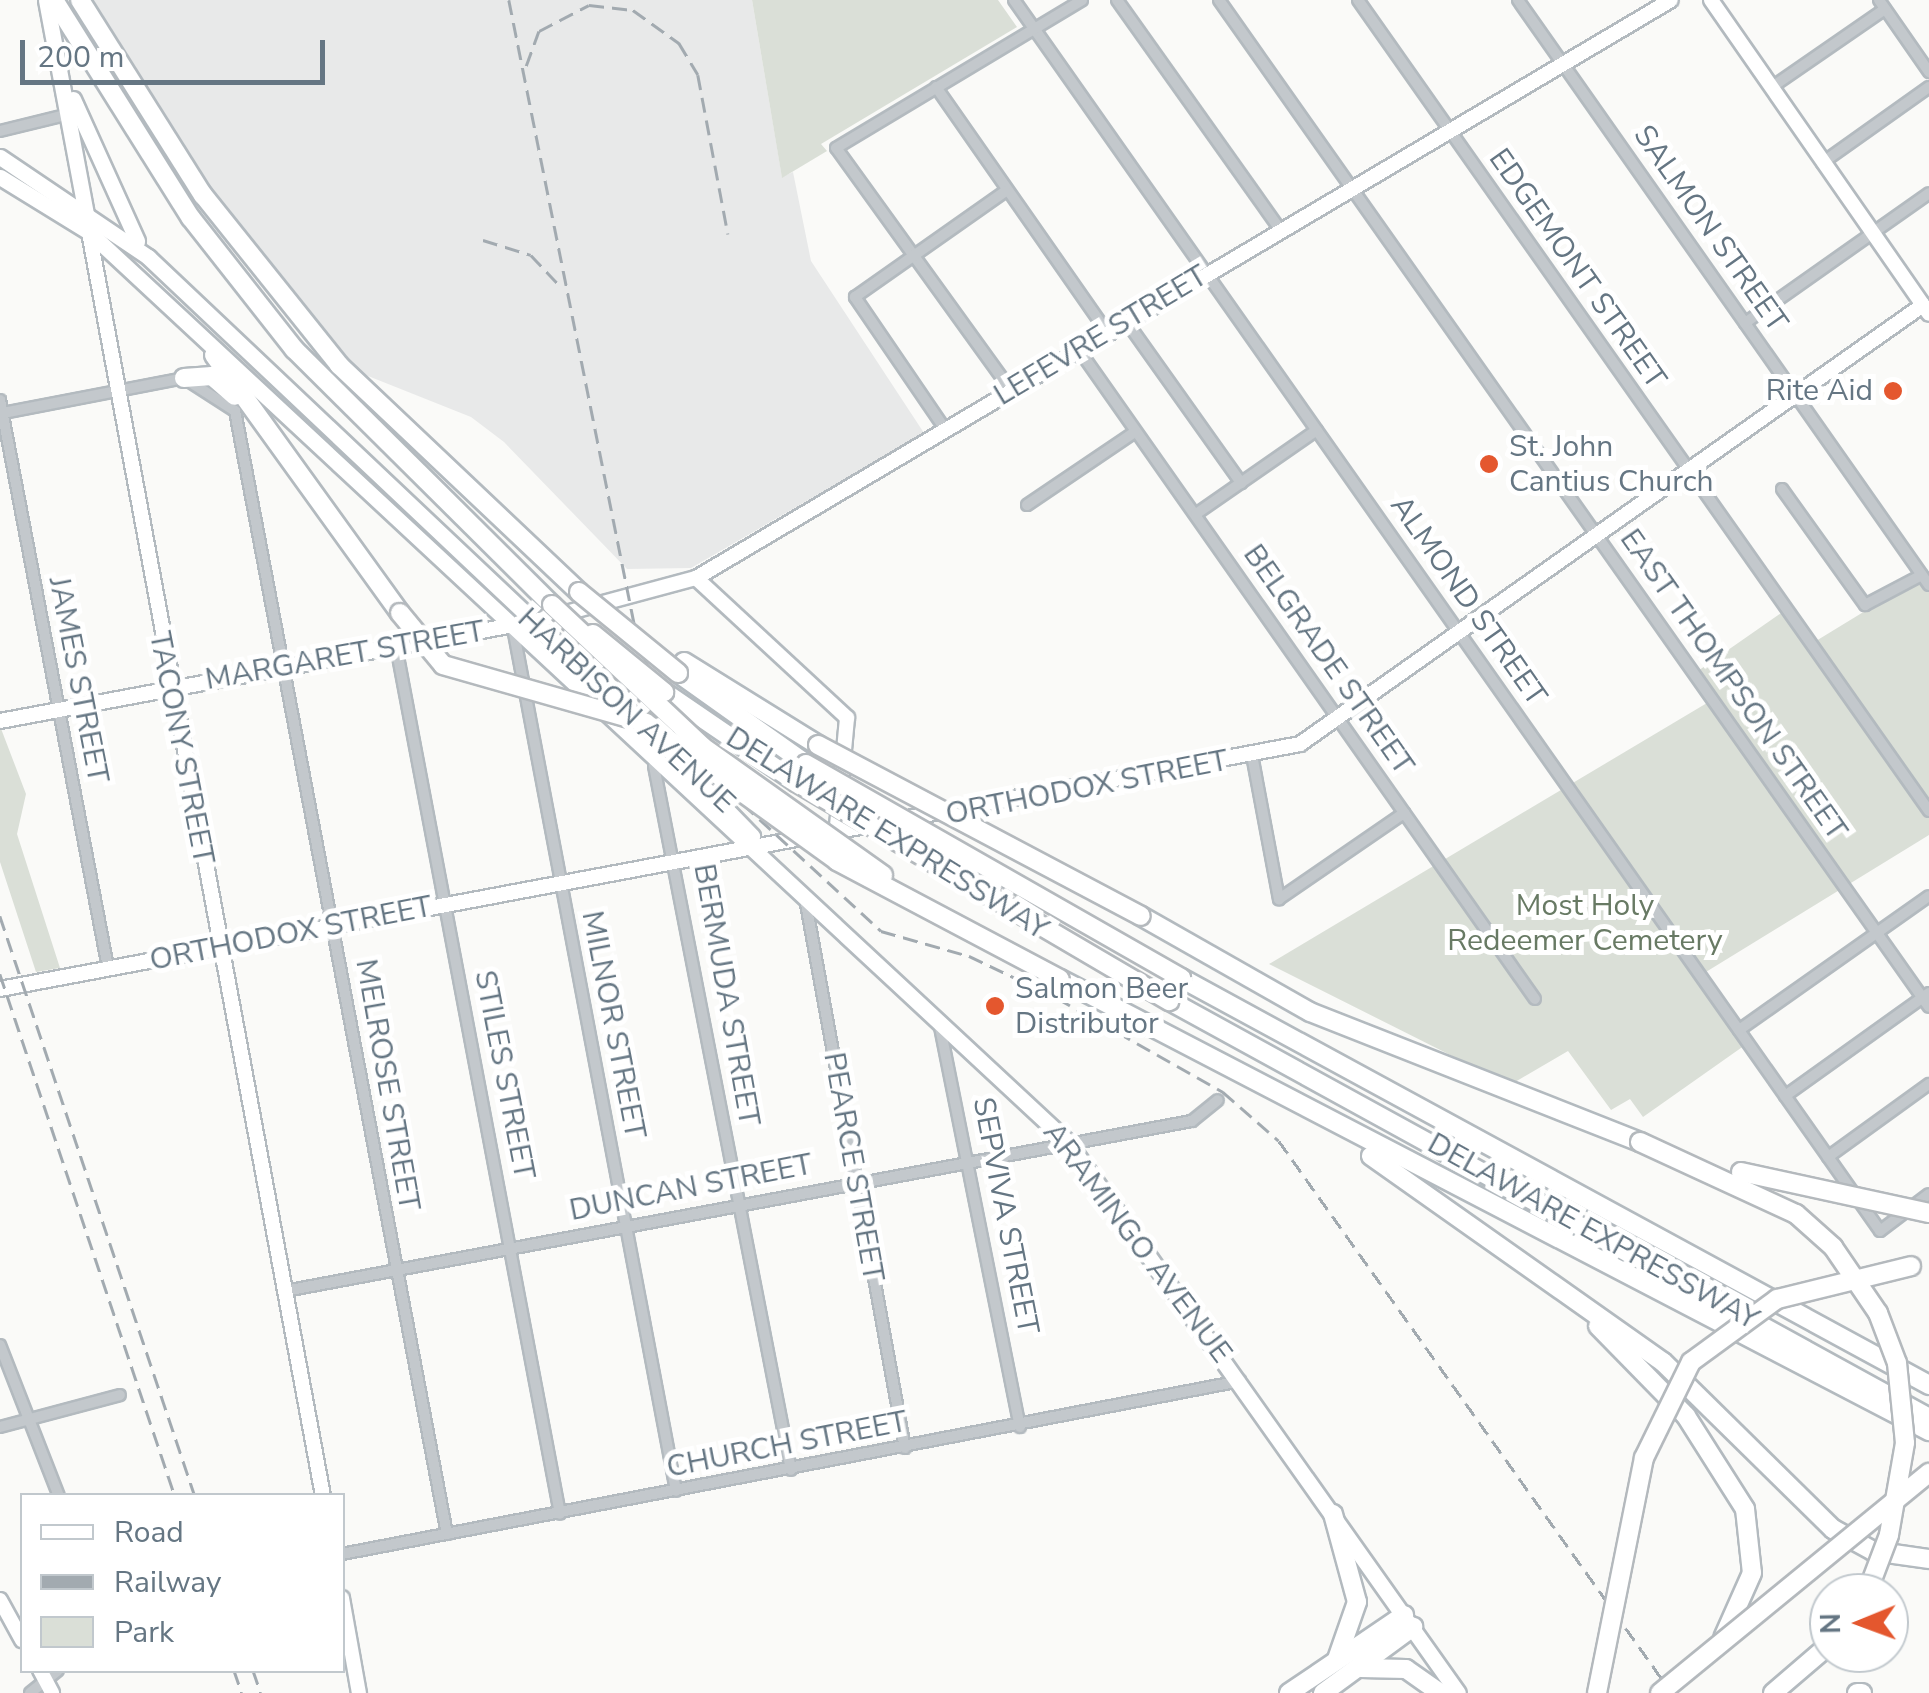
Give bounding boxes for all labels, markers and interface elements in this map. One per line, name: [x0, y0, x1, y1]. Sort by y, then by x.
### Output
scale bar: [25, 20, 330, 82]
text: 200 m: [37, 37, 124, 78]
street label: SALMON STREET: [1625, 119, 1795, 339]
street label: EDGEMONT STREET: [1481, 142, 1673, 396]
street label: LEFEVRE STREET: [988, 258, 1214, 414]
place label: Rite Aid: [1766, 373, 1873, 409]
marker: Rite Aid: [1882, 380, 1904, 402]
place label: St. John Cantius Church: [1509, 429, 1714, 500]
marker: St. John Cantius Church: [1478, 453, 1500, 475]
street label: ALMOND STREET: [1382, 489, 1554, 713]
street label: EAST THOMPSON STREET: [1612, 523, 1854, 847]
street label: BELGRADE STREET: [1235, 538, 1421, 782]
street label: JAMES STREET: [40, 574, 116, 786]
street label: HARBISON AVENUE: [510, 601, 742, 821]
street label: MARGARET STREET: [203, 614, 487, 698]
street label: TACONY STREET: [141, 629, 221, 867]
street label: DELAWARE EXPRESSWAY: [719, 720, 1055, 948]
street label: ORTHODOX STREET: [943, 743, 1231, 833]
street label: BERMUDA STREET: [685, 861, 767, 1129]
park label: Most Holy Redeemer Cemetery: [1447, 888, 1723, 958]
street label: ORTHODOX STREET: [147, 889, 435, 979]
street label: MILNOR STREET: [573, 908, 653, 1142]
street label: MELROSE STREET: [347, 956, 427, 1214]
street label: STILES STREET: [466, 967, 542, 1183]
place label: Salmon Beer Distributor: [1015, 971, 1188, 1042]
marker: Salmon Beer Distributor: [984, 995, 1006, 1017]
street label: PEARCE STREET: [815, 1050, 891, 1284]
street label: SEPVIVA STREET: [964, 1094, 1046, 1338]
street label: ARAMINGO AVENUE: [1035, 1116, 1239, 1370]
street label: DELAWARE EXPRESSWAY: [1421, 1126, 1765, 1338]
street label: DUNCAN STREET: [567, 1147, 815, 1229]
street label: CHURCH STREET: [664, 1404, 910, 1486]
legend: [20, 1493, 345, 1673]
text: Road: [114, 1512, 184, 1553]
text: Railway: [114, 1562, 222, 1603]
north arrow: [1809, 1573, 1909, 1673]
text: Park: [114, 1612, 174, 1653]
text: N: [1812, 1613, 1850, 1634]

